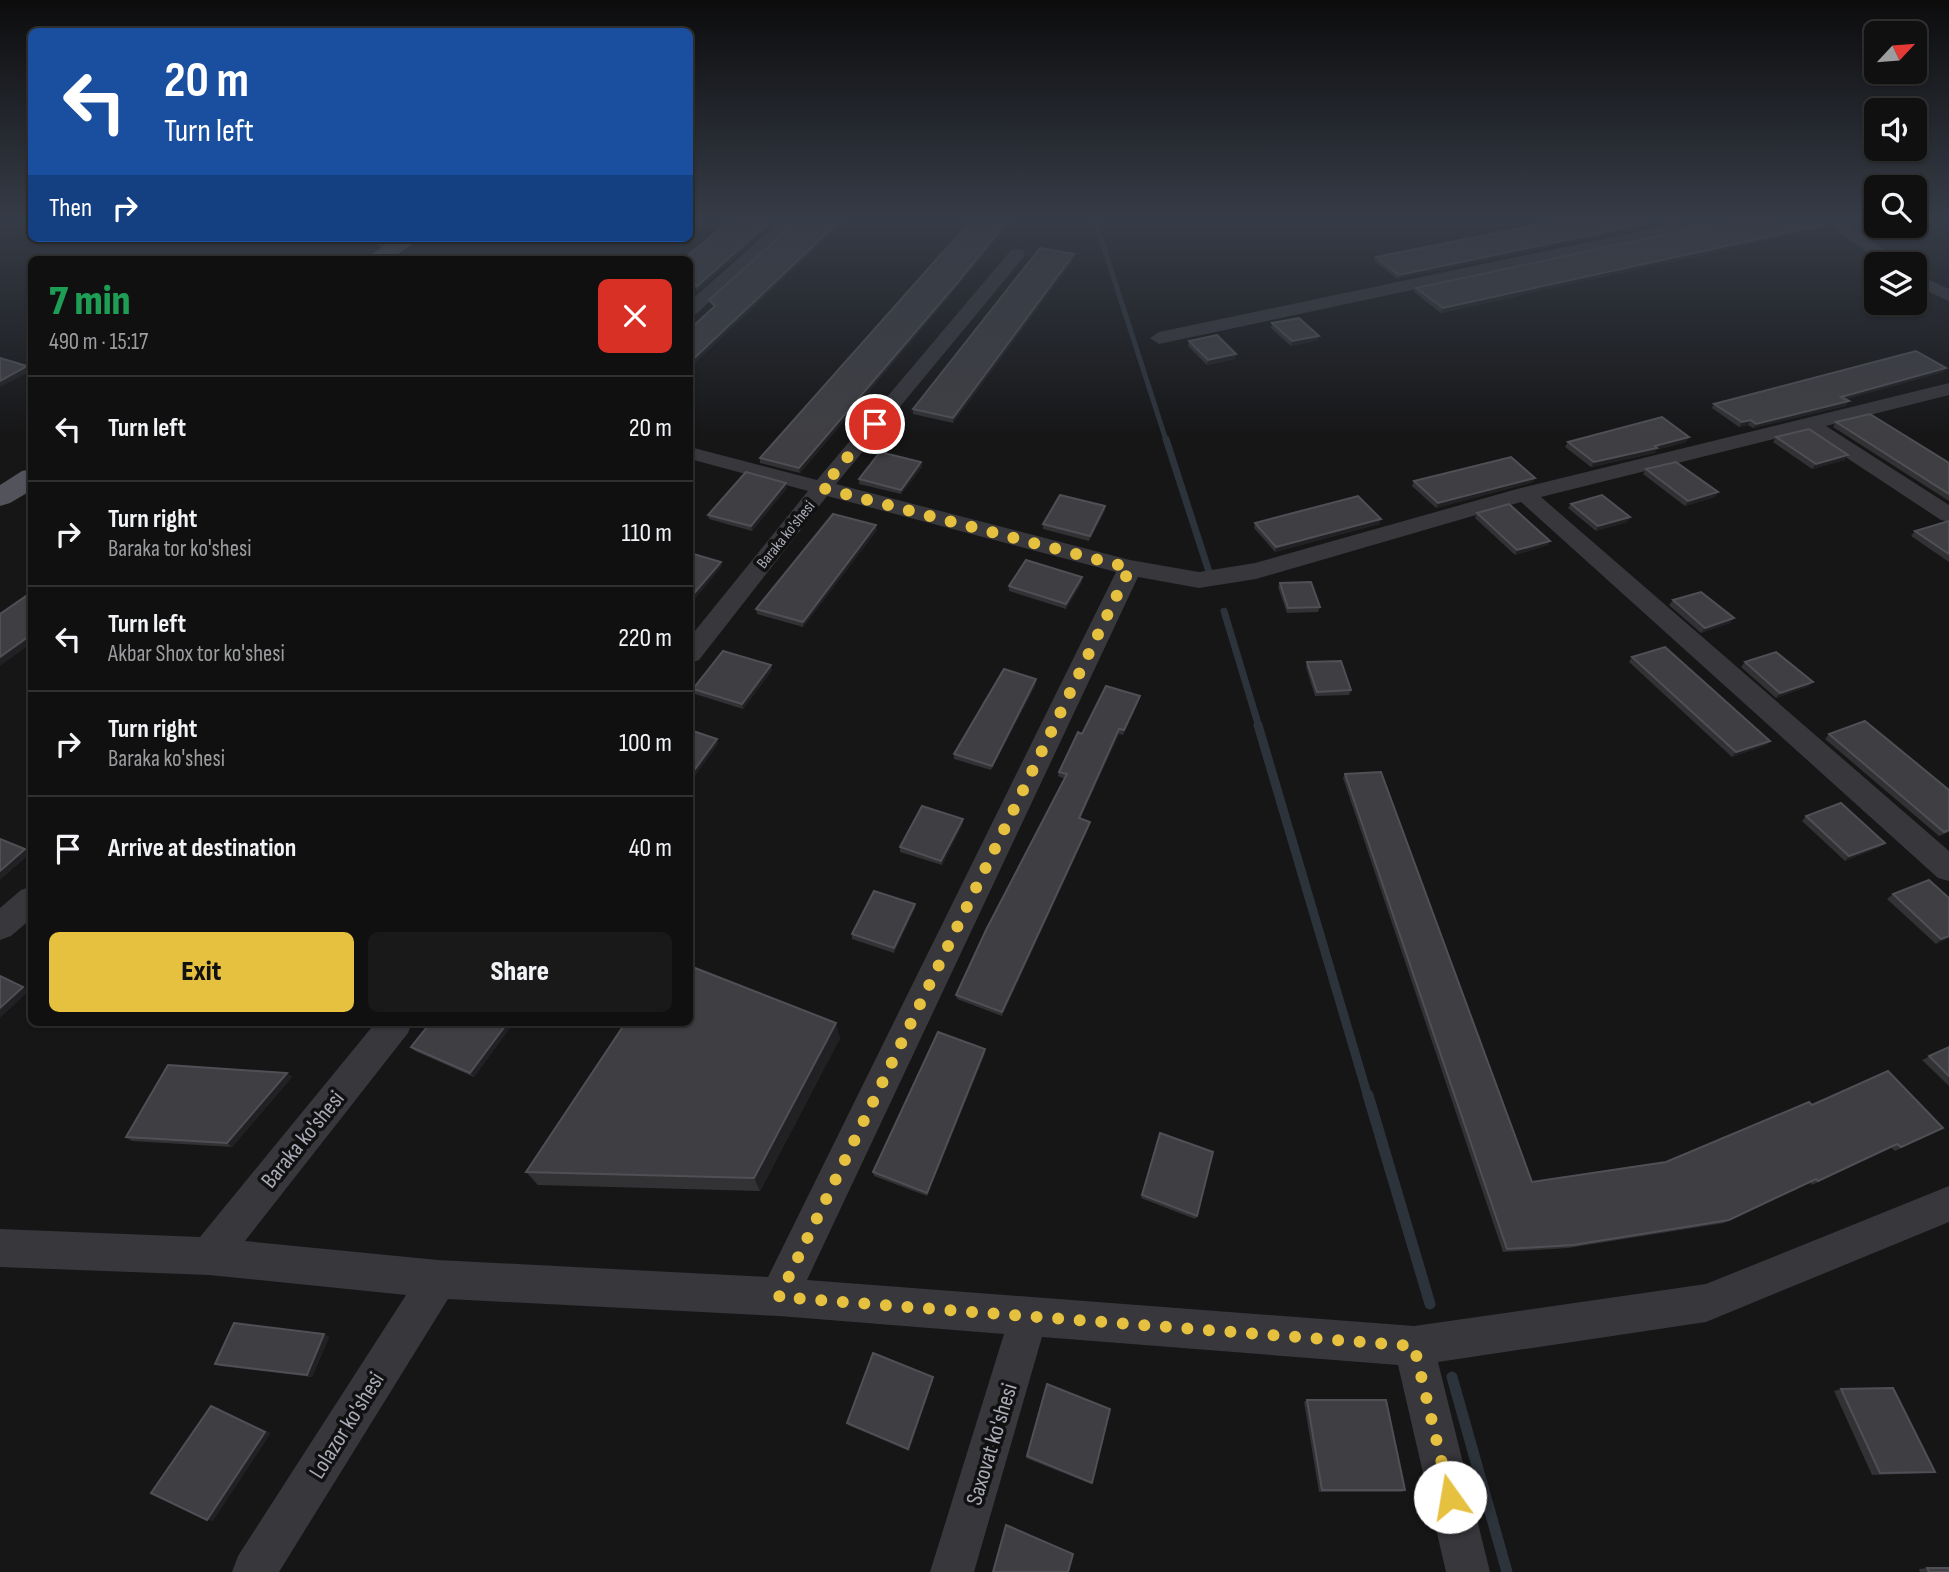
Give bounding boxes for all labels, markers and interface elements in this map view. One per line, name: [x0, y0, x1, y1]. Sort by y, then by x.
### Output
north arrow: [1864, 21, 1927, 84]
map controls: [1864, 21, 1927, 315]
text: 20 m: [164, 52, 249, 111]
icon: left: [49, 56, 140, 147]
button: sound: [1864, 98, 1927, 161]
text: Turn left: [164, 112, 254, 151]
button: search: [1864, 175, 1927, 238]
icon: right: [106, 189, 144, 227]
text: Then: [49, 193, 92, 224]
button: layers: [1864, 252, 1927, 315]
text: 7 min: [49, 276, 131, 327]
button: close: [598, 279, 672, 353]
text: 490 m · 15:17: [49, 328, 148, 356]
pin: [845, 394, 905, 454]
icon: arrive: [856, 405, 894, 443]
icon: left: [49, 410, 87, 448]
text: Turn left: [108, 413, 186, 444]
text: 20 m: [629, 413, 672, 444]
street label: Baraka ko'shesi: [753, 497, 819, 573]
text: Turn right: [108, 504, 197, 535]
icon: right: [49, 515, 87, 553]
text: 110 m: [621, 518, 672, 549]
text: Baraka tor ko'shesi: [108, 535, 252, 563]
text: Turn left: [108, 609, 186, 640]
icon: left: [49, 620, 87, 658]
text: 220 m: [618, 623, 672, 654]
text: Akbar Shox tor ko'shesi: [108, 640, 285, 668]
text: Turn right: [108, 714, 197, 745]
icon: right: [49, 725, 87, 763]
text: 100 m: [619, 728, 672, 759]
text: Baraka ko'shesi: [108, 745, 225, 773]
icon: arrive: [49, 830, 87, 868]
text: Arrive at destination: [108, 833, 296, 864]
text: 40 m: [629, 833, 672, 864]
button: Exit: [49, 932, 354, 1012]
button: Share: [368, 932, 672, 1012]
street label: Baraka ko'shesi: [255, 1085, 350, 1194]
street label: Lolazor ko'shesi: [303, 1367, 391, 1484]
street label: Saxovat ko'shesi: [960, 1380, 1024, 1509]
position arrow: [1413, 1460, 1487, 1534]

